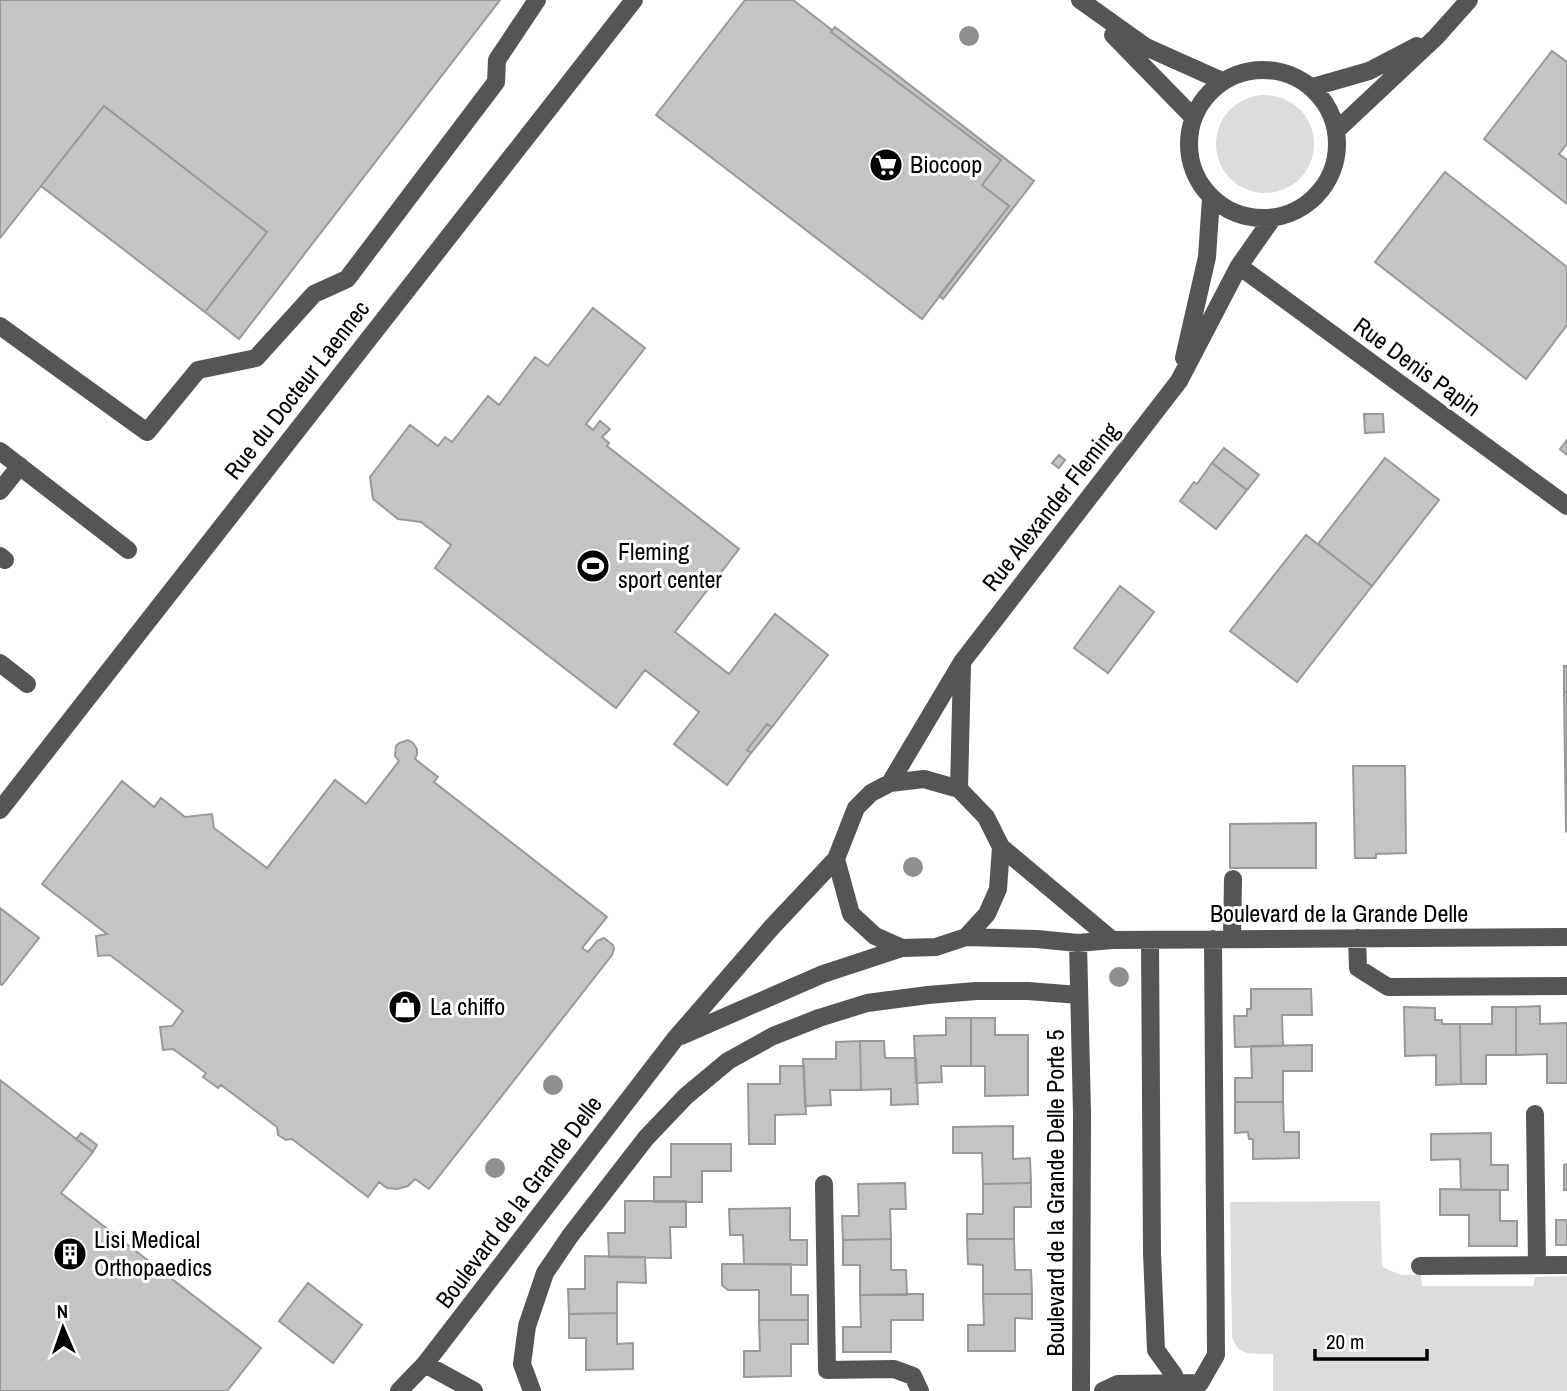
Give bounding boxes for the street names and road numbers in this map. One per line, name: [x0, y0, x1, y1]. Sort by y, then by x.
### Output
street label: Rue du Docteur Laennec: [216, 293, 376, 485]
street label: Rue Denis Papin: [1348, 309, 1488, 423]
street label: Rue Alexander Fleming: [974, 415, 1126, 597]
street label: Boulevard de la Grande Delle: [1210, 897, 1468, 929]
street label: Boulevard de la Grande Delle Porte 5: [1039, 1029, 1071, 1357]
street label: Boulevard de la Grande Delle: [428, 1089, 609, 1314]

